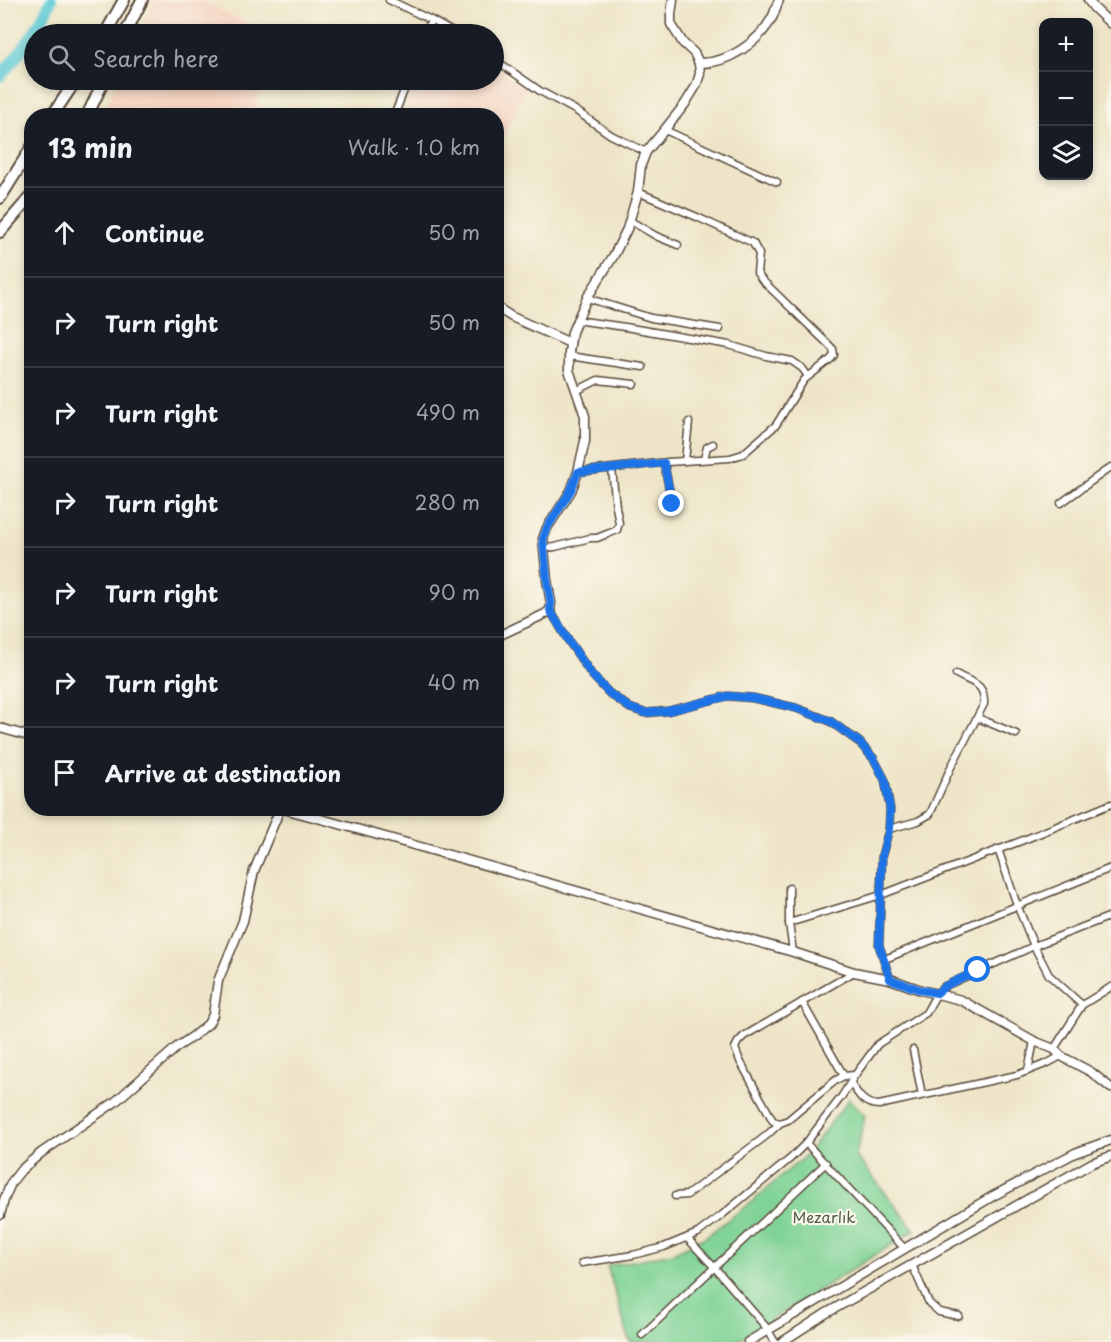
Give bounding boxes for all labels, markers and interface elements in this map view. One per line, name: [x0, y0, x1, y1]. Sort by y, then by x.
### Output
map controls: [1039, 18, 1093, 180]
button: +: [1039, 18, 1093, 72]
search box: [24, 24, 504, 90]
icon: search: [45, 41, 78, 74]
text: Search here: [93, 41, 219, 74]
button: −: [1039, 72, 1093, 126]
button: layers: [1039, 126, 1093, 180]
text: 13 min: [48, 128, 133, 167]
text: Walk · 1.0 km: [348, 132, 480, 162]
icon: ahead: [48, 216, 81, 249]
text: Continue: [105, 216, 204, 249]
text: 50 m: [428, 217, 480, 247]
icon: right: [48, 306, 81, 339]
text: Turn right: [105, 306, 218, 339]
text: 50 m: [428, 307, 480, 337]
icon: right: [48, 396, 81, 429]
text: Turn right: [105, 396, 218, 429]
text: 490 m: [416, 397, 480, 427]
icon: right: [48, 486, 81, 519]
text: Turn right: [105, 486, 218, 519]
text: 280 m: [415, 487, 480, 517]
route end: [658, 490, 684, 516]
icon: right: [48, 576, 81, 609]
text: Turn right: [105, 576, 218, 609]
text: 90 m: [429, 577, 480, 607]
icon: right: [48, 666, 81, 699]
text: Turn right: [105, 666, 218, 699]
text: 40 m: [428, 667, 480, 697]
icon: arrive: [48, 756, 81, 789]
text: Arrive at destination: [105, 756, 341, 789]
route start: [964, 956, 990, 982]
park label: Mezarlık: [792, 1205, 856, 1228]

